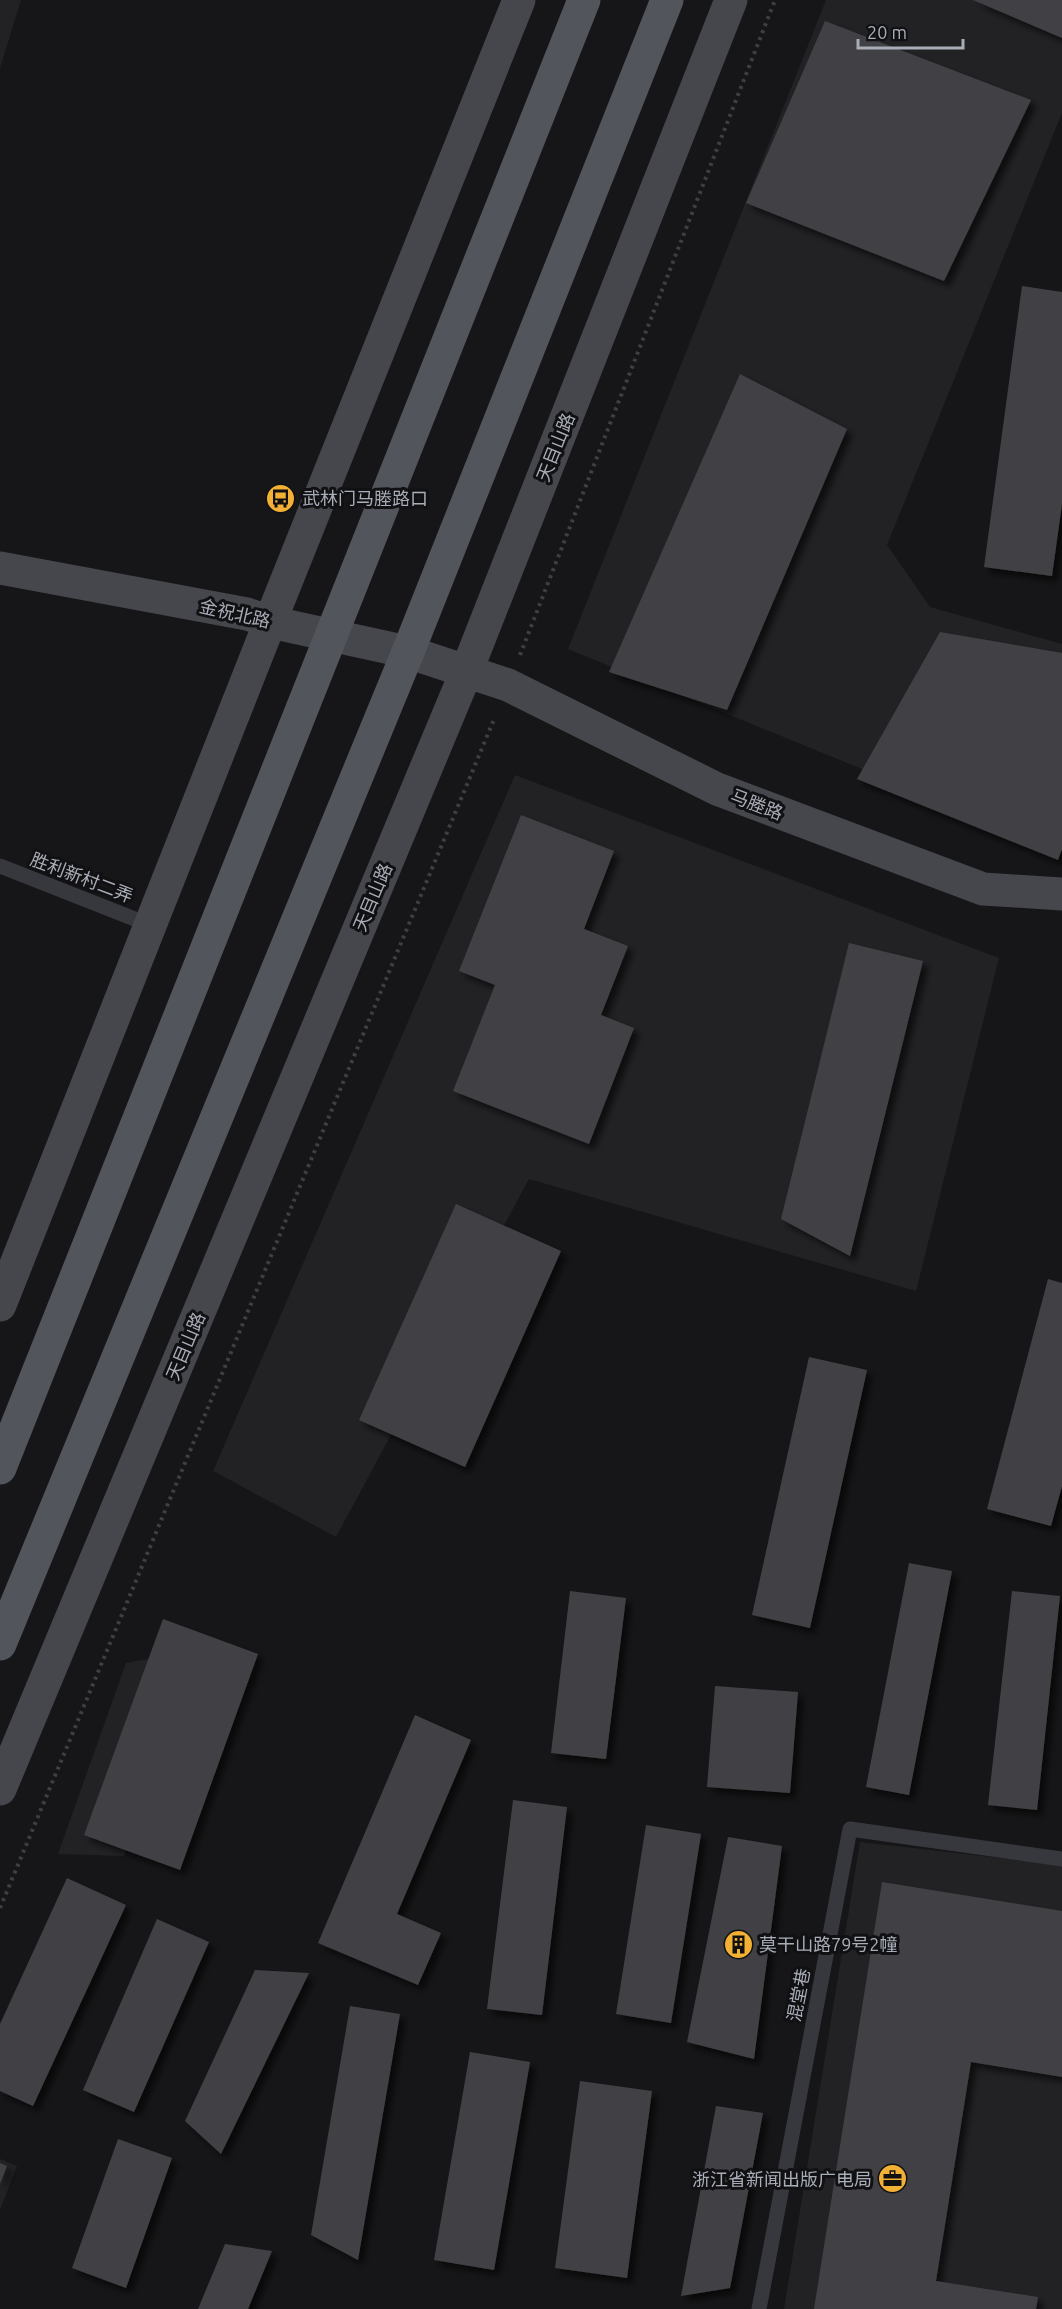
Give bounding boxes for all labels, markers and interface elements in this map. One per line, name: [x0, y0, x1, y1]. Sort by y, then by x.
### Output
scale bar: [858, 12, 963, 50]
text: 20 m: [867, 22, 907, 42]
street label: 天目山路: [532, 410, 578, 484]
bus stop icon: 武林门马塍路口: [265, 482, 297, 514]
place label: 武林门马塍路口: [302, 488, 428, 508]
street label: 金祝北路: [198, 595, 272, 631]
street label: 马塍路: [728, 785, 786, 823]
street label: 胜利新村二弄: [28, 848, 136, 906]
street label: 天目山路: [349, 860, 395, 934]
street label: 天目山路: [162, 1309, 208, 1383]
building icon: 莫干山路79号2幢: [722, 1928, 754, 1960]
place label: 莫干山路79号2幢: [759, 1934, 897, 1954]
street label: 混堂巷: [783, 1967, 813, 2023]
office icon: 浙江省新闻出版广电局: [877, 2163, 909, 2195]
place label: 浙江省新闻出版广电局: [692, 2169, 872, 2189]

